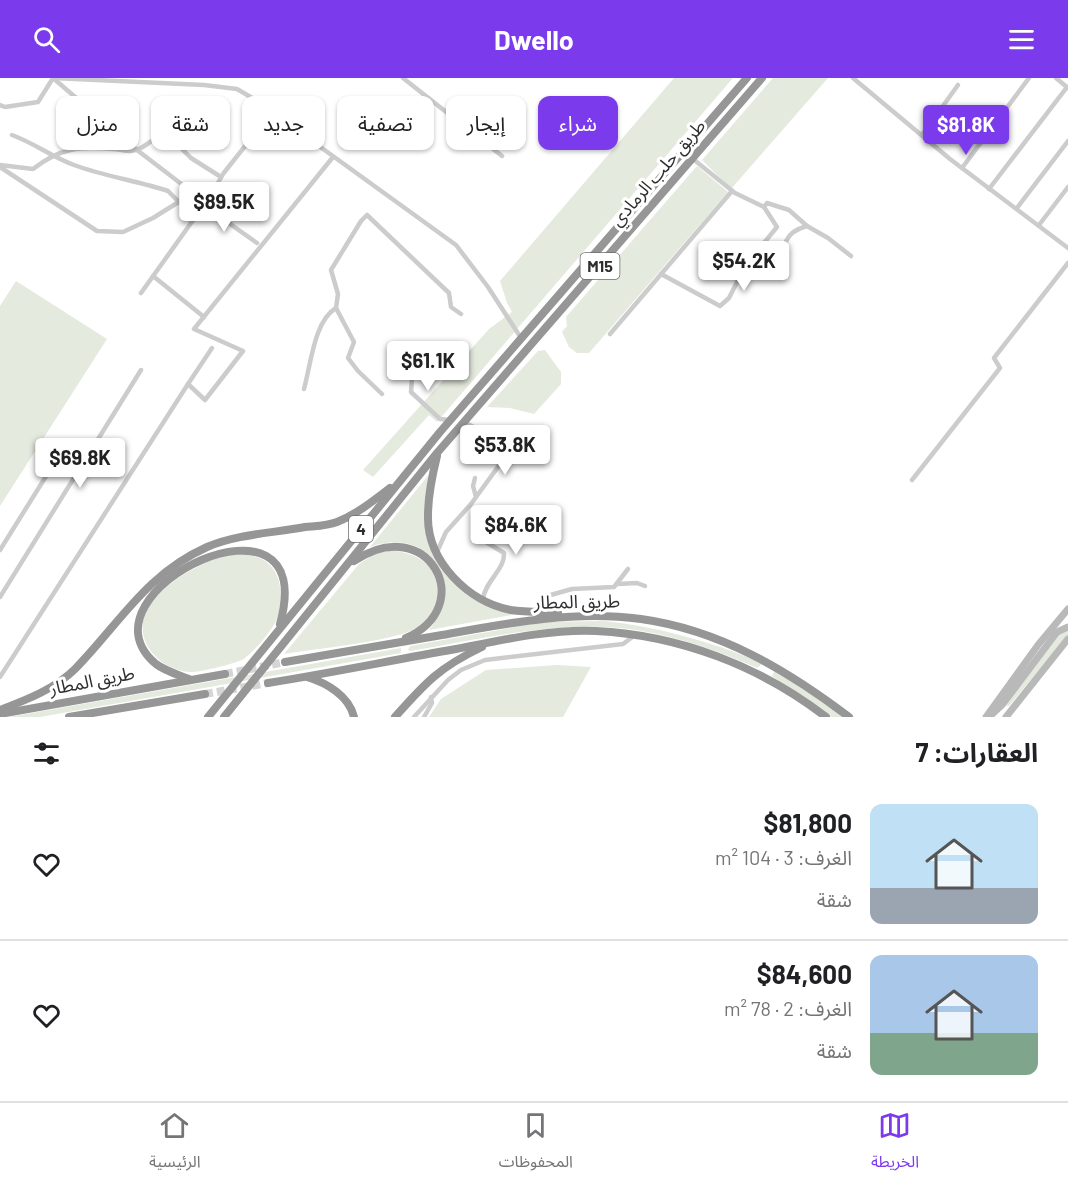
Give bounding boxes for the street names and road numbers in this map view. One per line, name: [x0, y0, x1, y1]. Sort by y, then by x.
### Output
street label: طريق حلب الرمادي: [605, 115, 712, 232]
road number: M15: [580, 253, 620, 279]
road number: 4: [349, 516, 373, 542]
street label: طريق المطار: [533, 589, 620, 614]
street label: طريق المطار: [46, 661, 136, 700]

